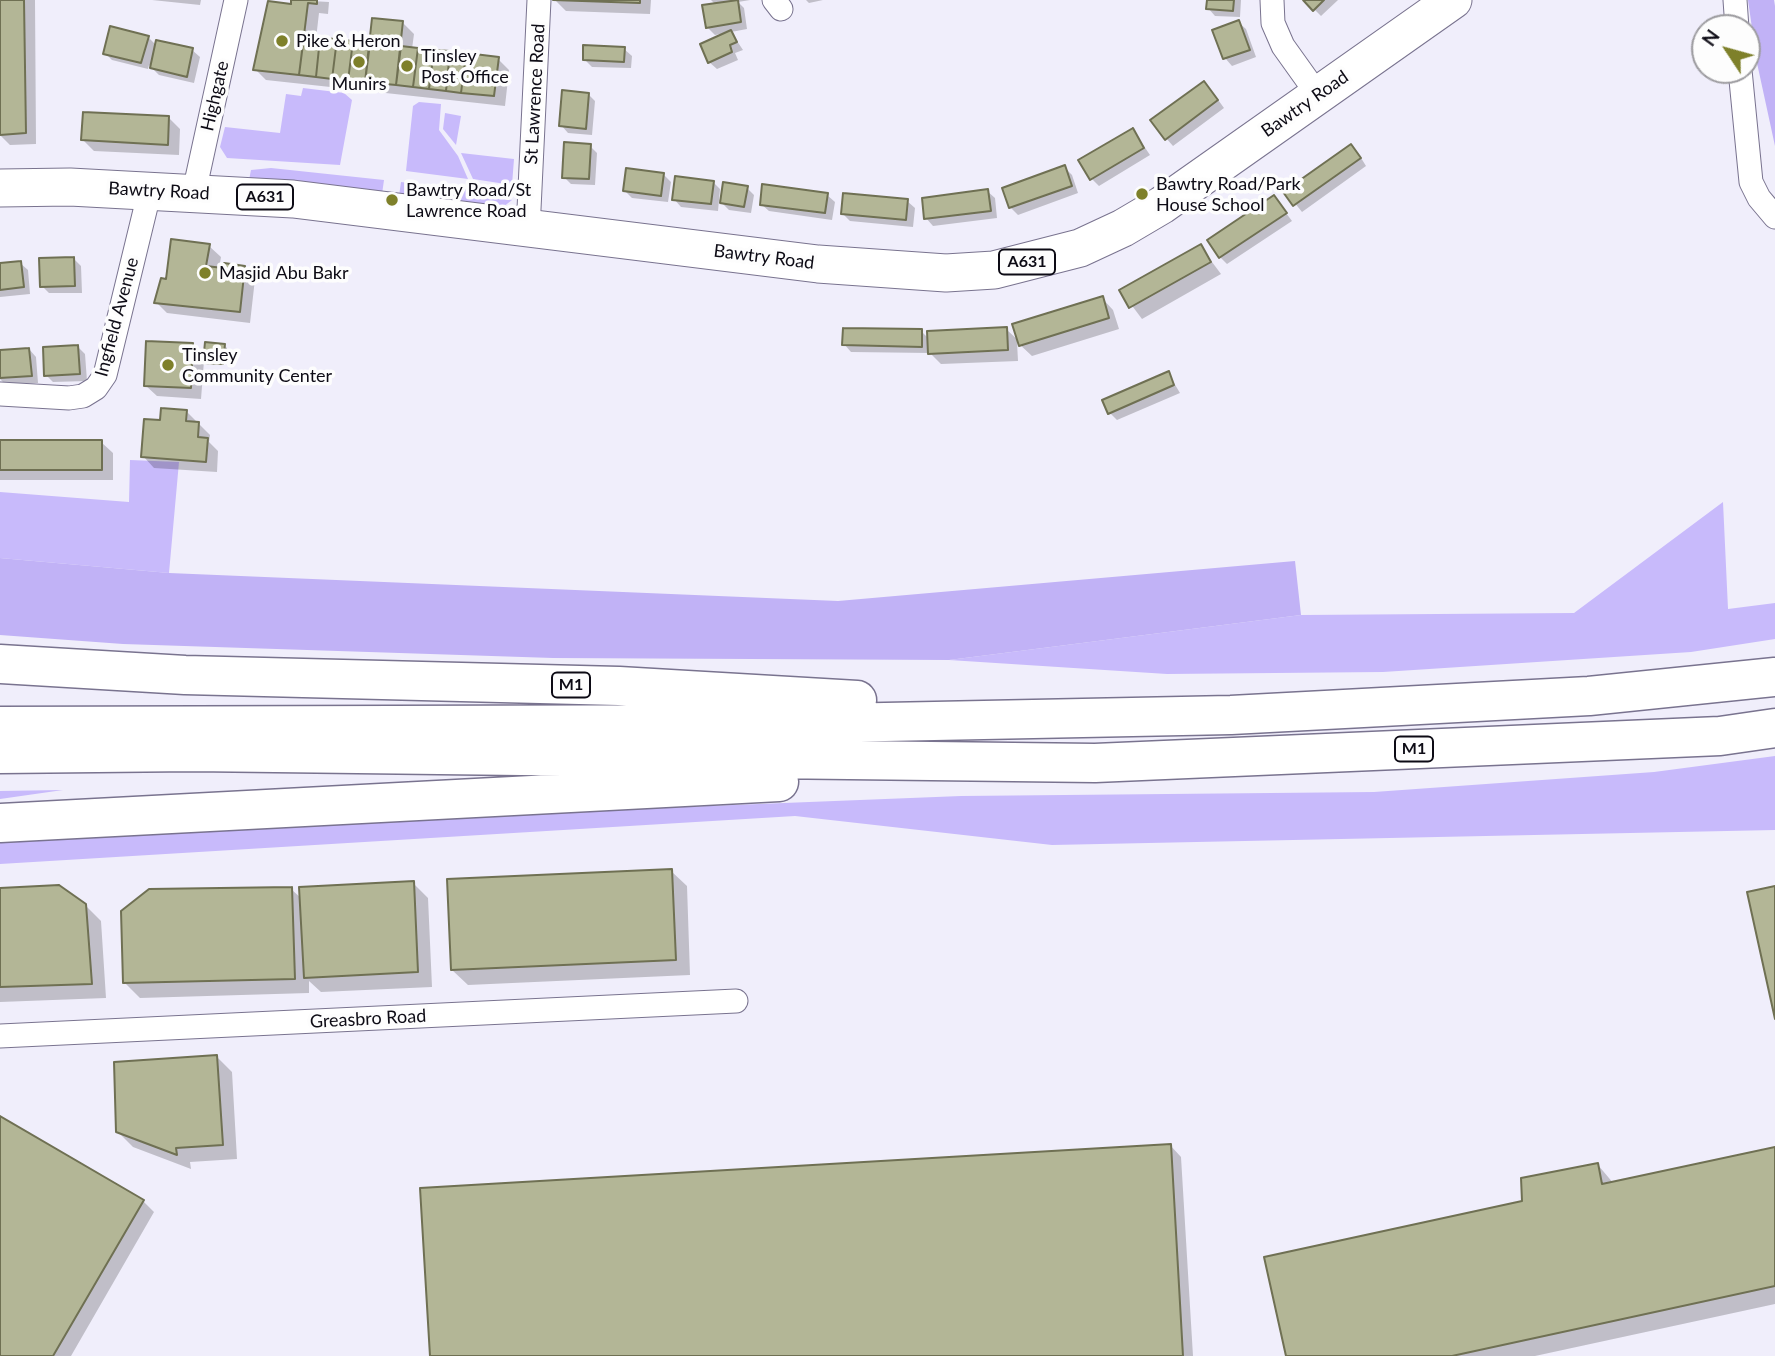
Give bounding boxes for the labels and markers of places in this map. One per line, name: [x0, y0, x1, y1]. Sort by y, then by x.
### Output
place label: Pike & Heron: [296, 30, 401, 52]
marker: Pike & Heron: [274, 33, 290, 49]
place label: Tinsley Post Office: [421, 45, 509, 88]
marker: Munirs: [351, 54, 367, 70]
marker: Tinsley Post Office: [399, 58, 415, 74]
place label: Munirs: [331, 73, 387, 95]
place label: Bawtry Road/Park House School: [1156, 173, 1301, 216]
place label: Bawtry Road/St Lawrence Road: [406, 179, 531, 222]
marker: Bawtry Road/Park House School: [1134, 186, 1150, 202]
marker: Bawtry Road/St Lawrence Road: [384, 192, 400, 208]
place label: Masjid Abu Bakr: [219, 262, 349, 284]
marker: Masjid Abu Bakr: [197, 265, 213, 281]
place label: Tinsley Community Center: [182, 344, 332, 386]
marker: Tinsley Community Center: [160, 357, 176, 373]

